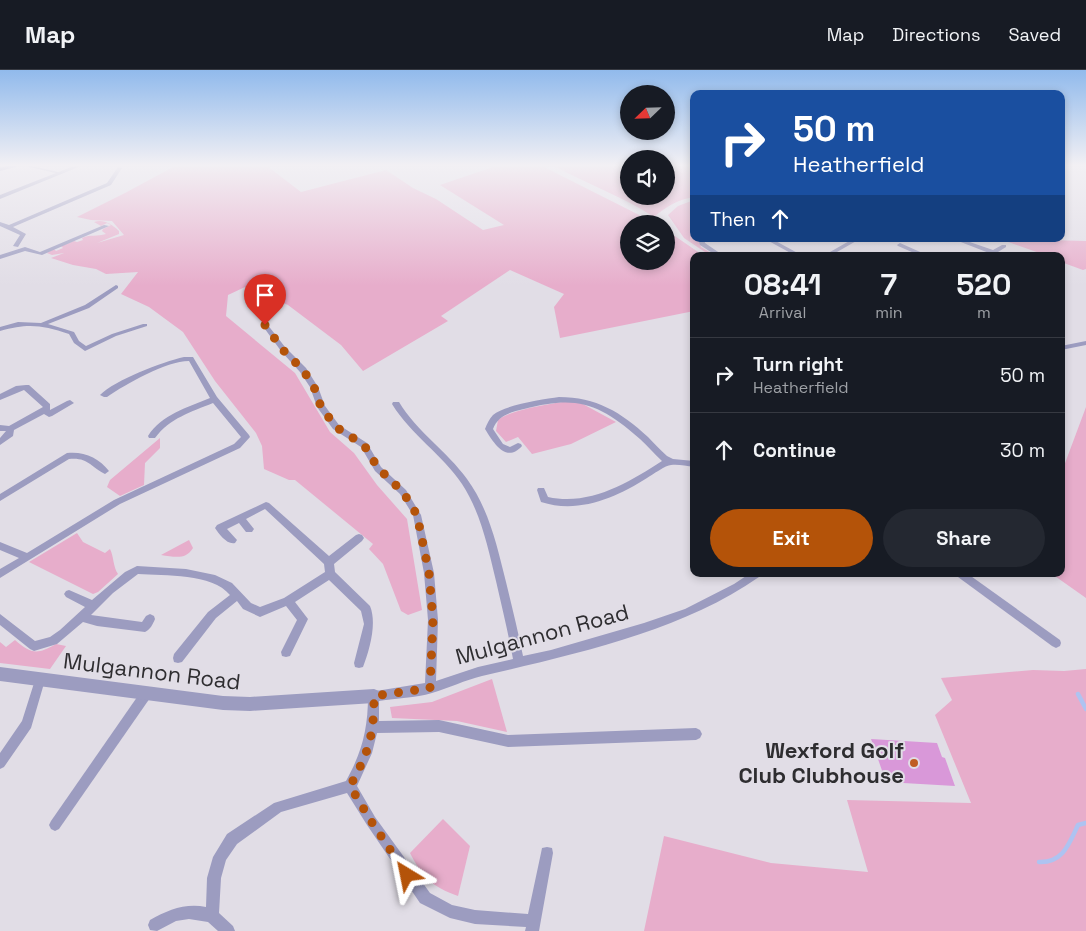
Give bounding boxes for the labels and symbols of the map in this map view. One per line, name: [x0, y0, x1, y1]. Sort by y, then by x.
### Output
north arrow: [620, 85, 675, 140]
pin: [244, 274, 286, 325]
street label: Mulgannon Road: [452, 597, 632, 671]
street label: Mulgannon Road: [62, 646, 242, 696]
place label: Wexford Golf Club Clubhouse: [738, 736, 904, 789]
marker: Wexford Golf Club Clubhouse: [908, 757, 920, 769]
position arrow: [380, 848, 432, 900]

